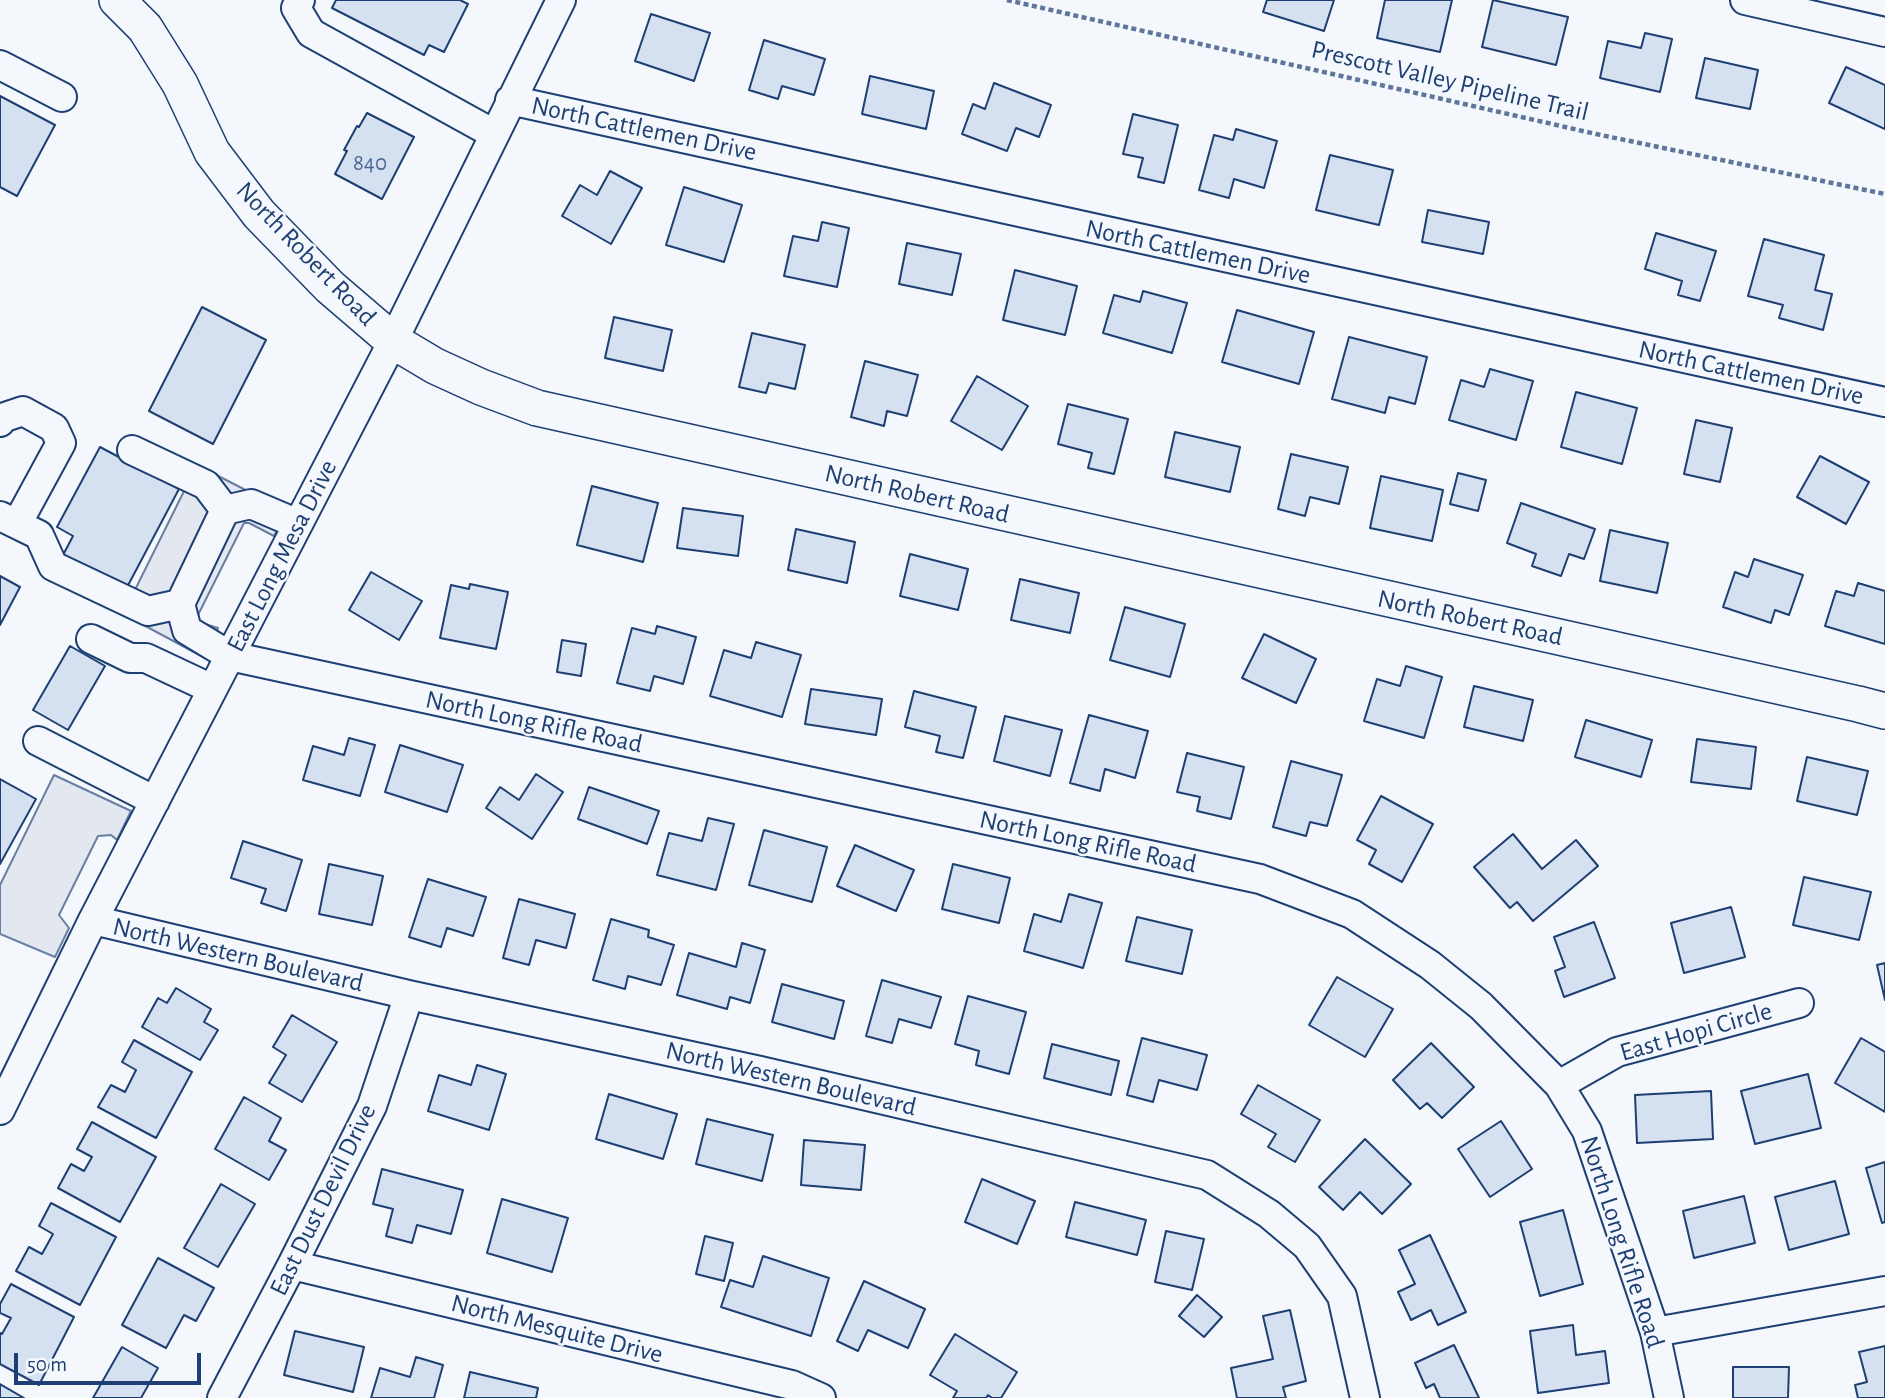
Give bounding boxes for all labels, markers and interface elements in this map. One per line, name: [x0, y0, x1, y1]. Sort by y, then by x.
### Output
street label: Prescott Valley Pipeline Trail: [1308, 34, 1592, 128]
street label: North Cattlemen Drive: [529, 90, 759, 168]
house number: 840: [353, 149, 387, 177]
street label: North Robert Road: [229, 175, 383, 333]
street label: North Cattlemen Drive: [1083, 213, 1313, 291]
street label: North Cattlemen Drive: [1636, 334, 1866, 412]
street label: East Long Mesa Drive: [220, 455, 344, 657]
street label: North Robert Road: [822, 458, 1012, 530]
street label: North Robert Road: [1375, 583, 1565, 653]
street label: North Long Rifle Road: [423, 684, 645, 760]
street label: North Long Rifle Road: [977, 804, 1199, 880]
street label: North Western Boulevard: [110, 911, 366, 999]
street label: East Hopi Circle: [1616, 995, 1776, 1069]
street label: North Western Boulevard: [663, 1035, 919, 1123]
street label: East Dust Devil Drive: [263, 1099, 383, 1301]
street label: North Long Rifle Road: [1573, 1132, 1671, 1352]
street label: North Mesquite Drive: [448, 1288, 666, 1370]
scale bar: [18, 1338, 205, 1382]
text: 50 m: [27, 1354, 67, 1375]

